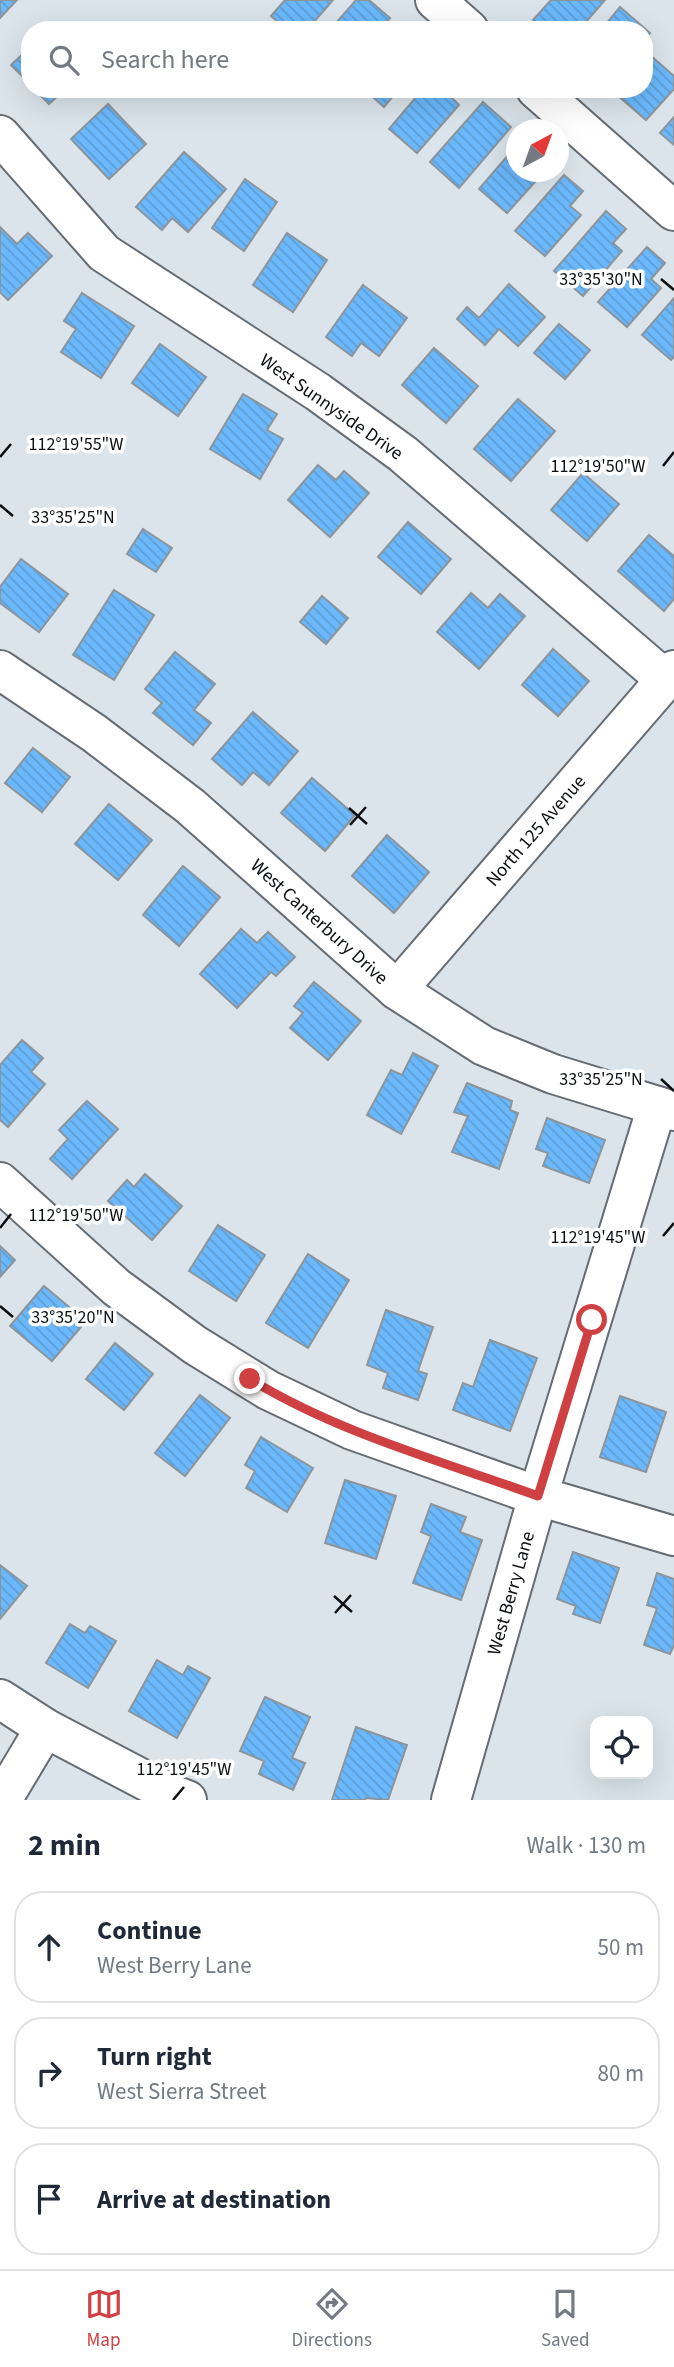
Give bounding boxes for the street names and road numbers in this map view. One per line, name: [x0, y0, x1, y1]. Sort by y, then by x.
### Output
street label: West Sunnyside Drive: [254, 347, 408, 467]
street label: North 125 Avenue: [480, 769, 592, 893]
street label: West Canterbury Drive: [244, 853, 394, 991]
street label: West Berry Lane: [481, 1528, 542, 1659]

